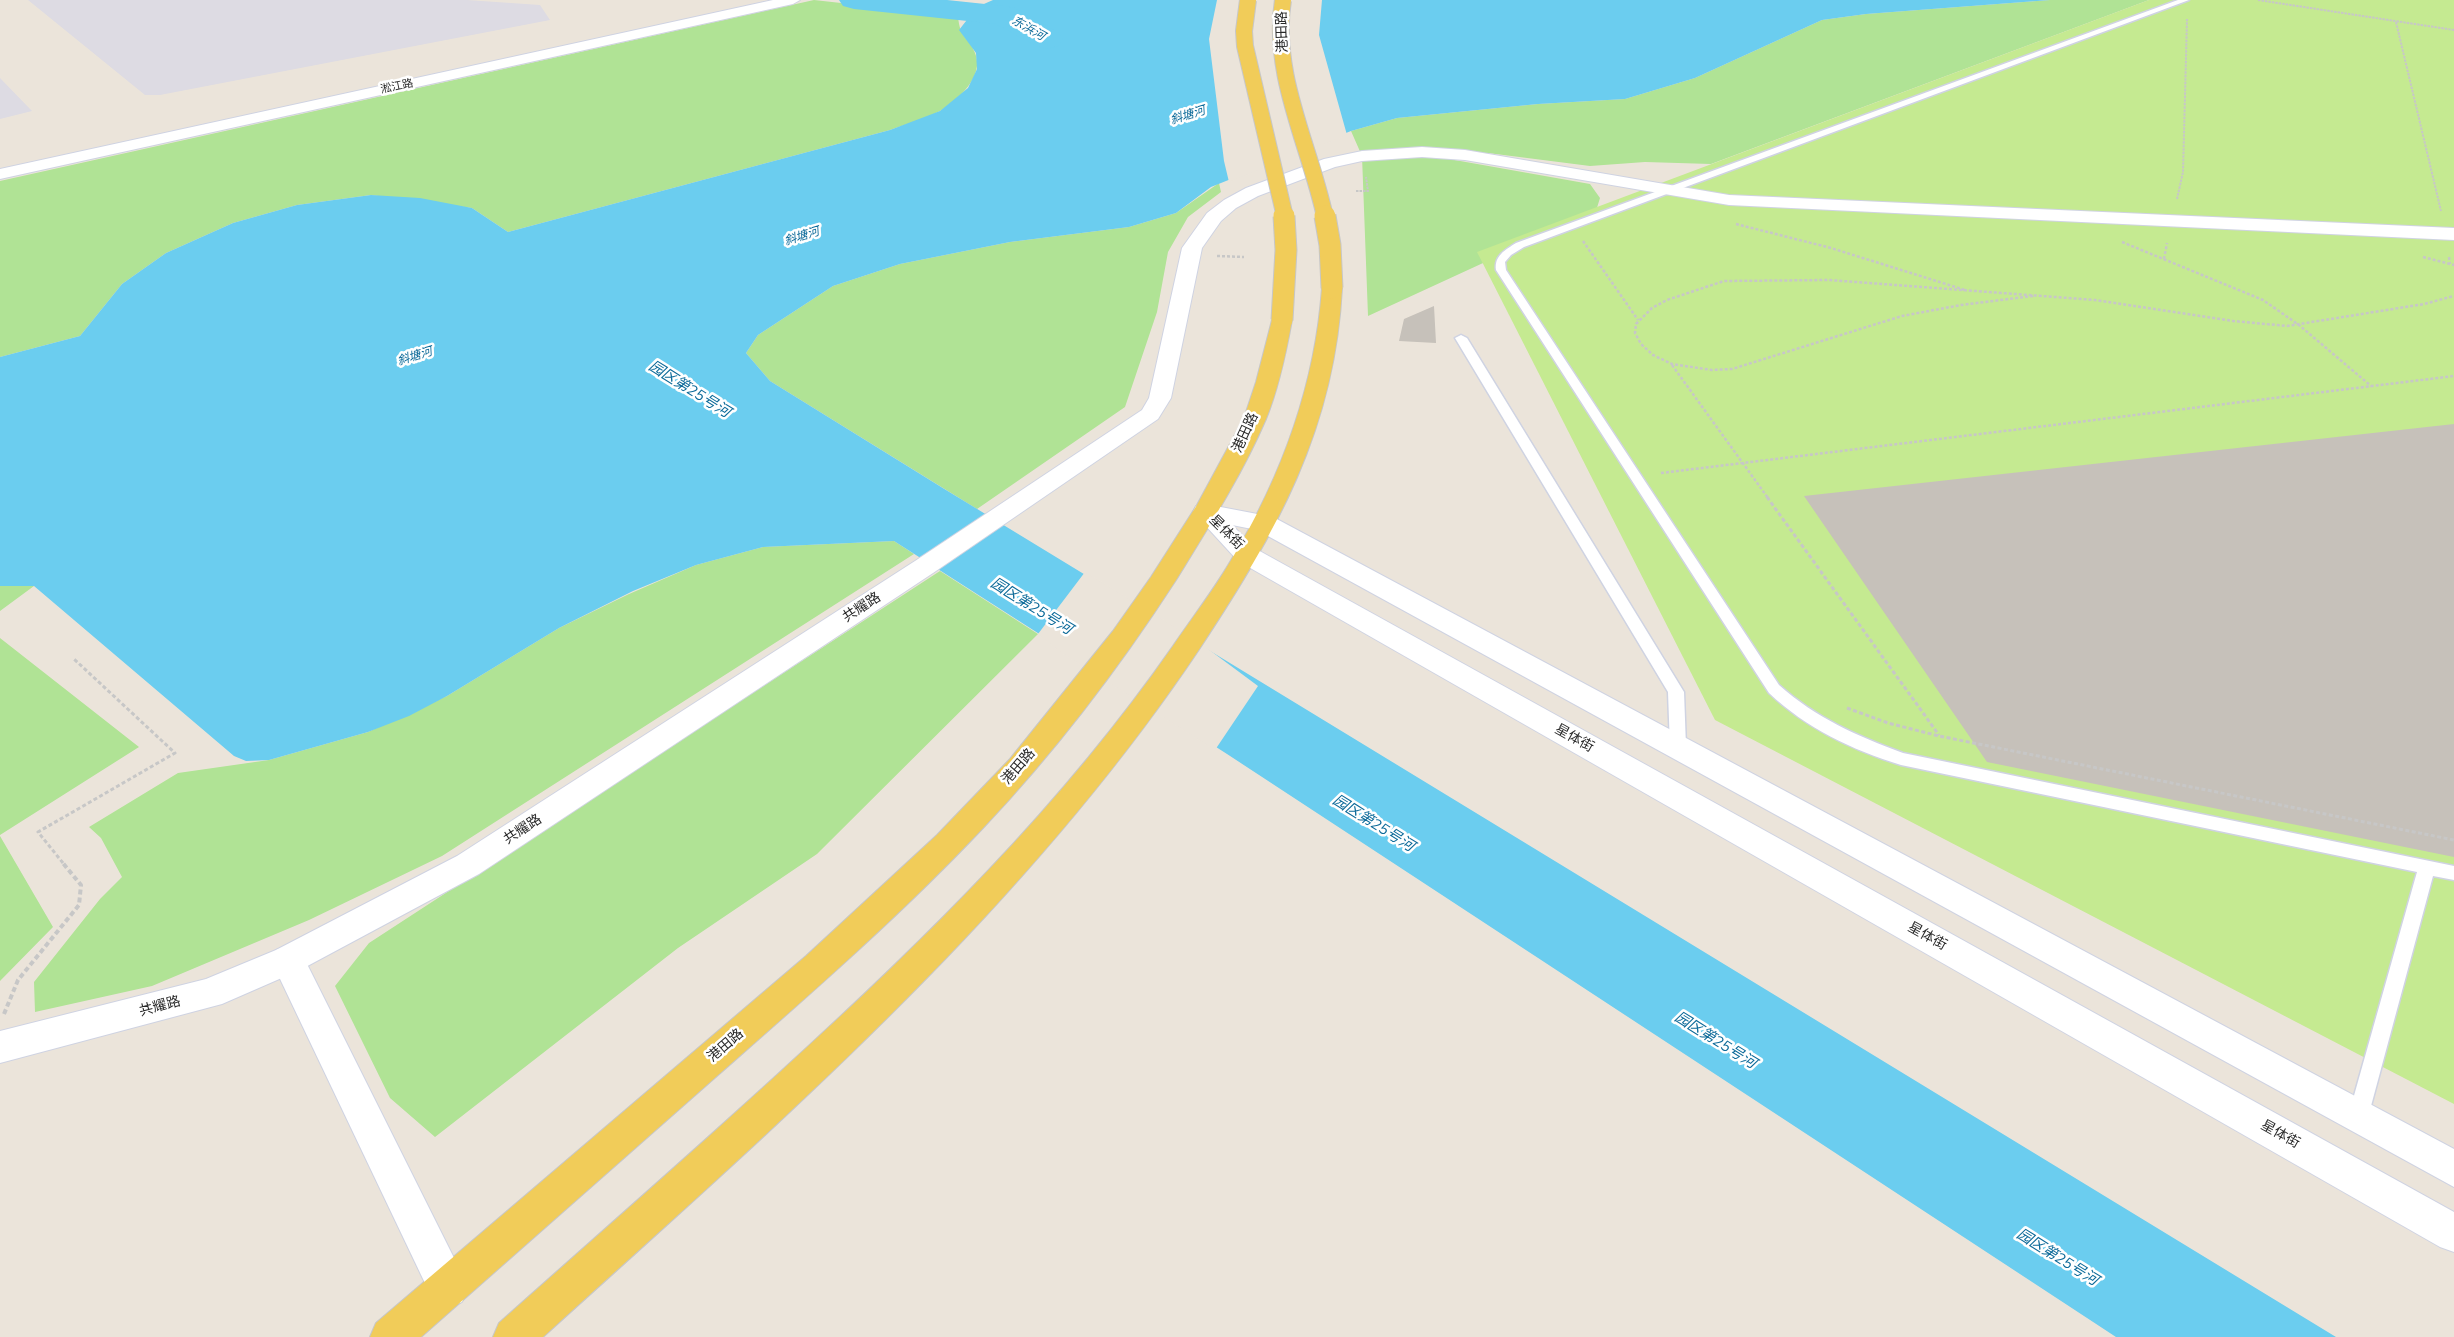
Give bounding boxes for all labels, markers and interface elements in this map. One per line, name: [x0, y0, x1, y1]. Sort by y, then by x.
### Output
street label: 港田路: [1274, 11, 1292, 53]
water label: 东浜河: [1009, 14, 1047, 44]
street label: 淞江路: [379, 77, 415, 97]
water label: 斜塘河: [1169, 104, 1207, 128]
water label: 斜塘河: [783, 225, 821, 249]
water label: 斜塘河: [396, 345, 434, 369]
water label: 园区第25号河: [645, 358, 733, 422]
street label: 港田路: [1230, 410, 1262, 456]
street label: 星体街: [1205, 512, 1247, 554]
water label: 园区第25号河: [987, 575, 1075, 639]
street label: 共耀路: [840, 590, 884, 626]
street label: 星体街: [1552, 721, 1596, 757]
street label: 港田路: [999, 746, 1039, 788]
water label: 园区第25号河: [1329, 792, 1417, 856]
street label: 共耀路: [501, 812, 545, 848]
street label: 星体街: [1905, 919, 1949, 955]
street label: 共耀路: [138, 993, 182, 1021]
water label: 园区第25号河: [1671, 1009, 1759, 1073]
street label: 港田路: [705, 1026, 747, 1066]
street label: 星体街: [2258, 1117, 2302, 1153]
water label: 园区第25号河: [2013, 1226, 2101, 1290]

